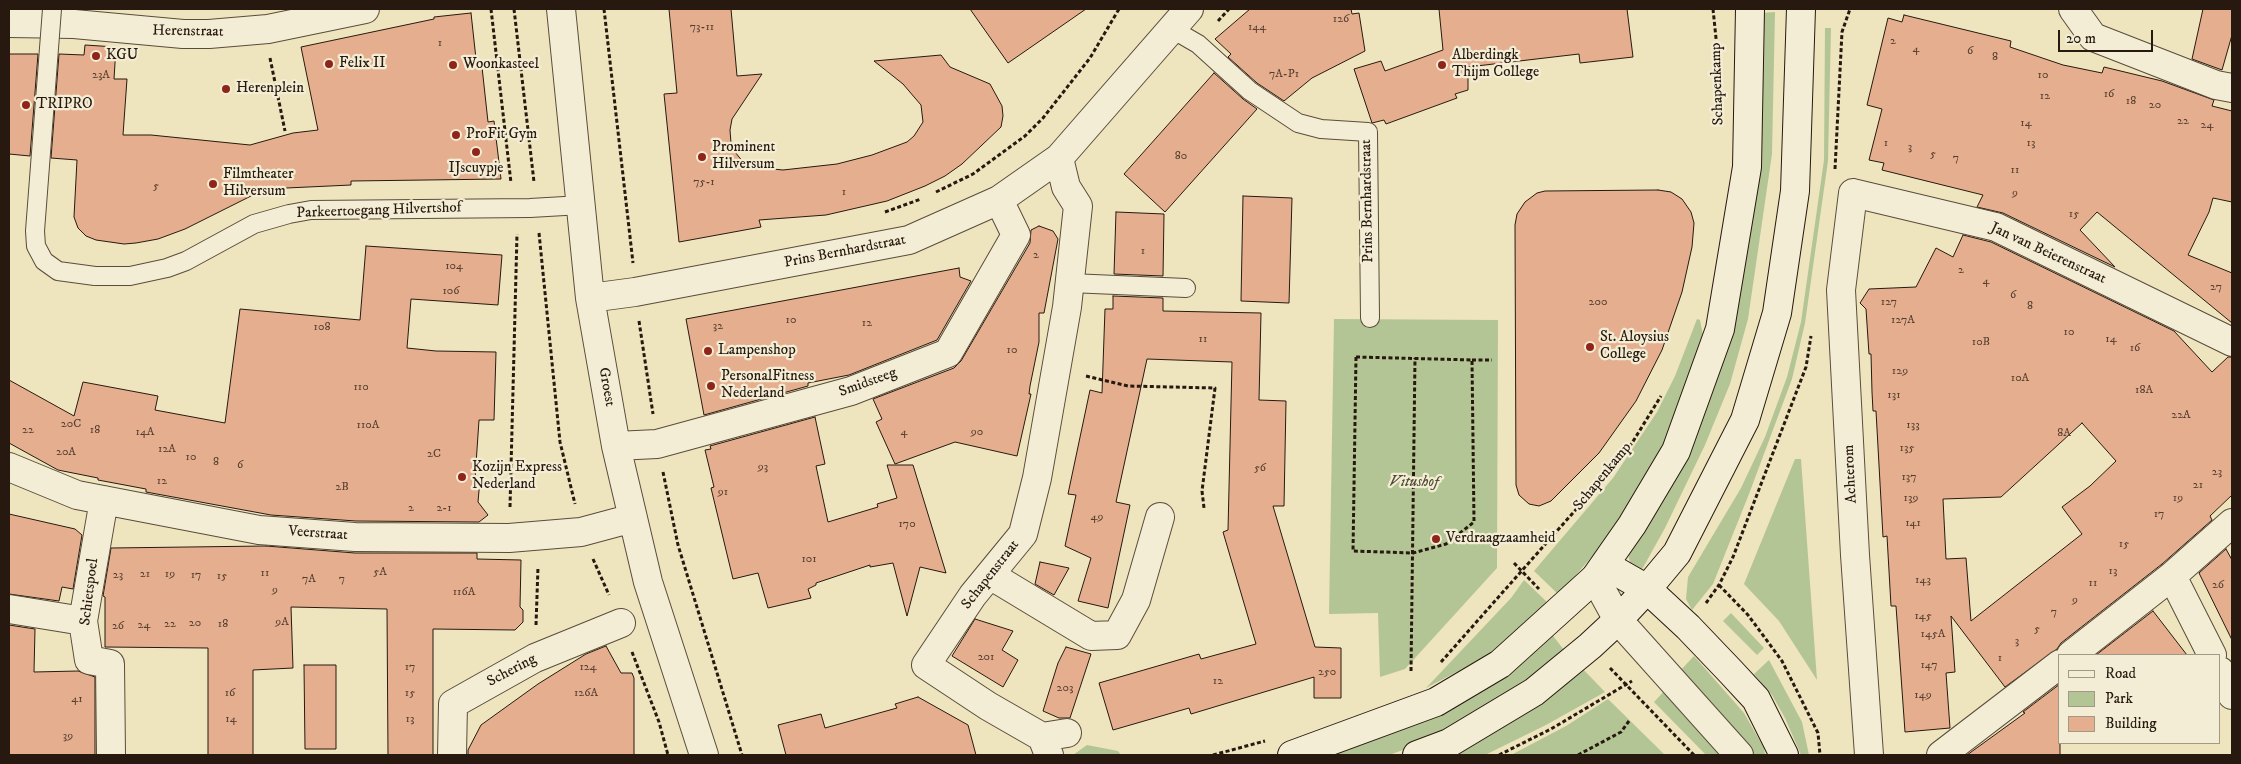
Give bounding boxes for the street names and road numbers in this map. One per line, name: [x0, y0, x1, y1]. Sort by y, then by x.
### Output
street label: Herenstraat: [152, 22, 224, 42]
street label: Schapenkamp: [1708, 42, 1728, 126]
street label: Prins Bernhardstraat: [1358, 139, 1378, 263]
street label: Parkeertoegang Hilvertshof: [296, 199, 462, 223]
street label: Jan van Beierenstraat: [1987, 219, 2109, 289]
street label: Prins Bernhardstraat: [783, 231, 907, 273]
street label: Smidsteeg: [837, 364, 899, 402]
street label: Groest: [594, 366, 618, 408]
street label: Schapenkamp: [1570, 439, 1636, 515]
street label: Achterom: [1840, 444, 1862, 504]
street label: Veerstraat: [288, 523, 348, 545]
street label: Schapenstraat: [958, 537, 1024, 613]
street label: Schietspoel: [77, 557, 103, 627]
street label: Schering: [484, 651, 540, 691]

